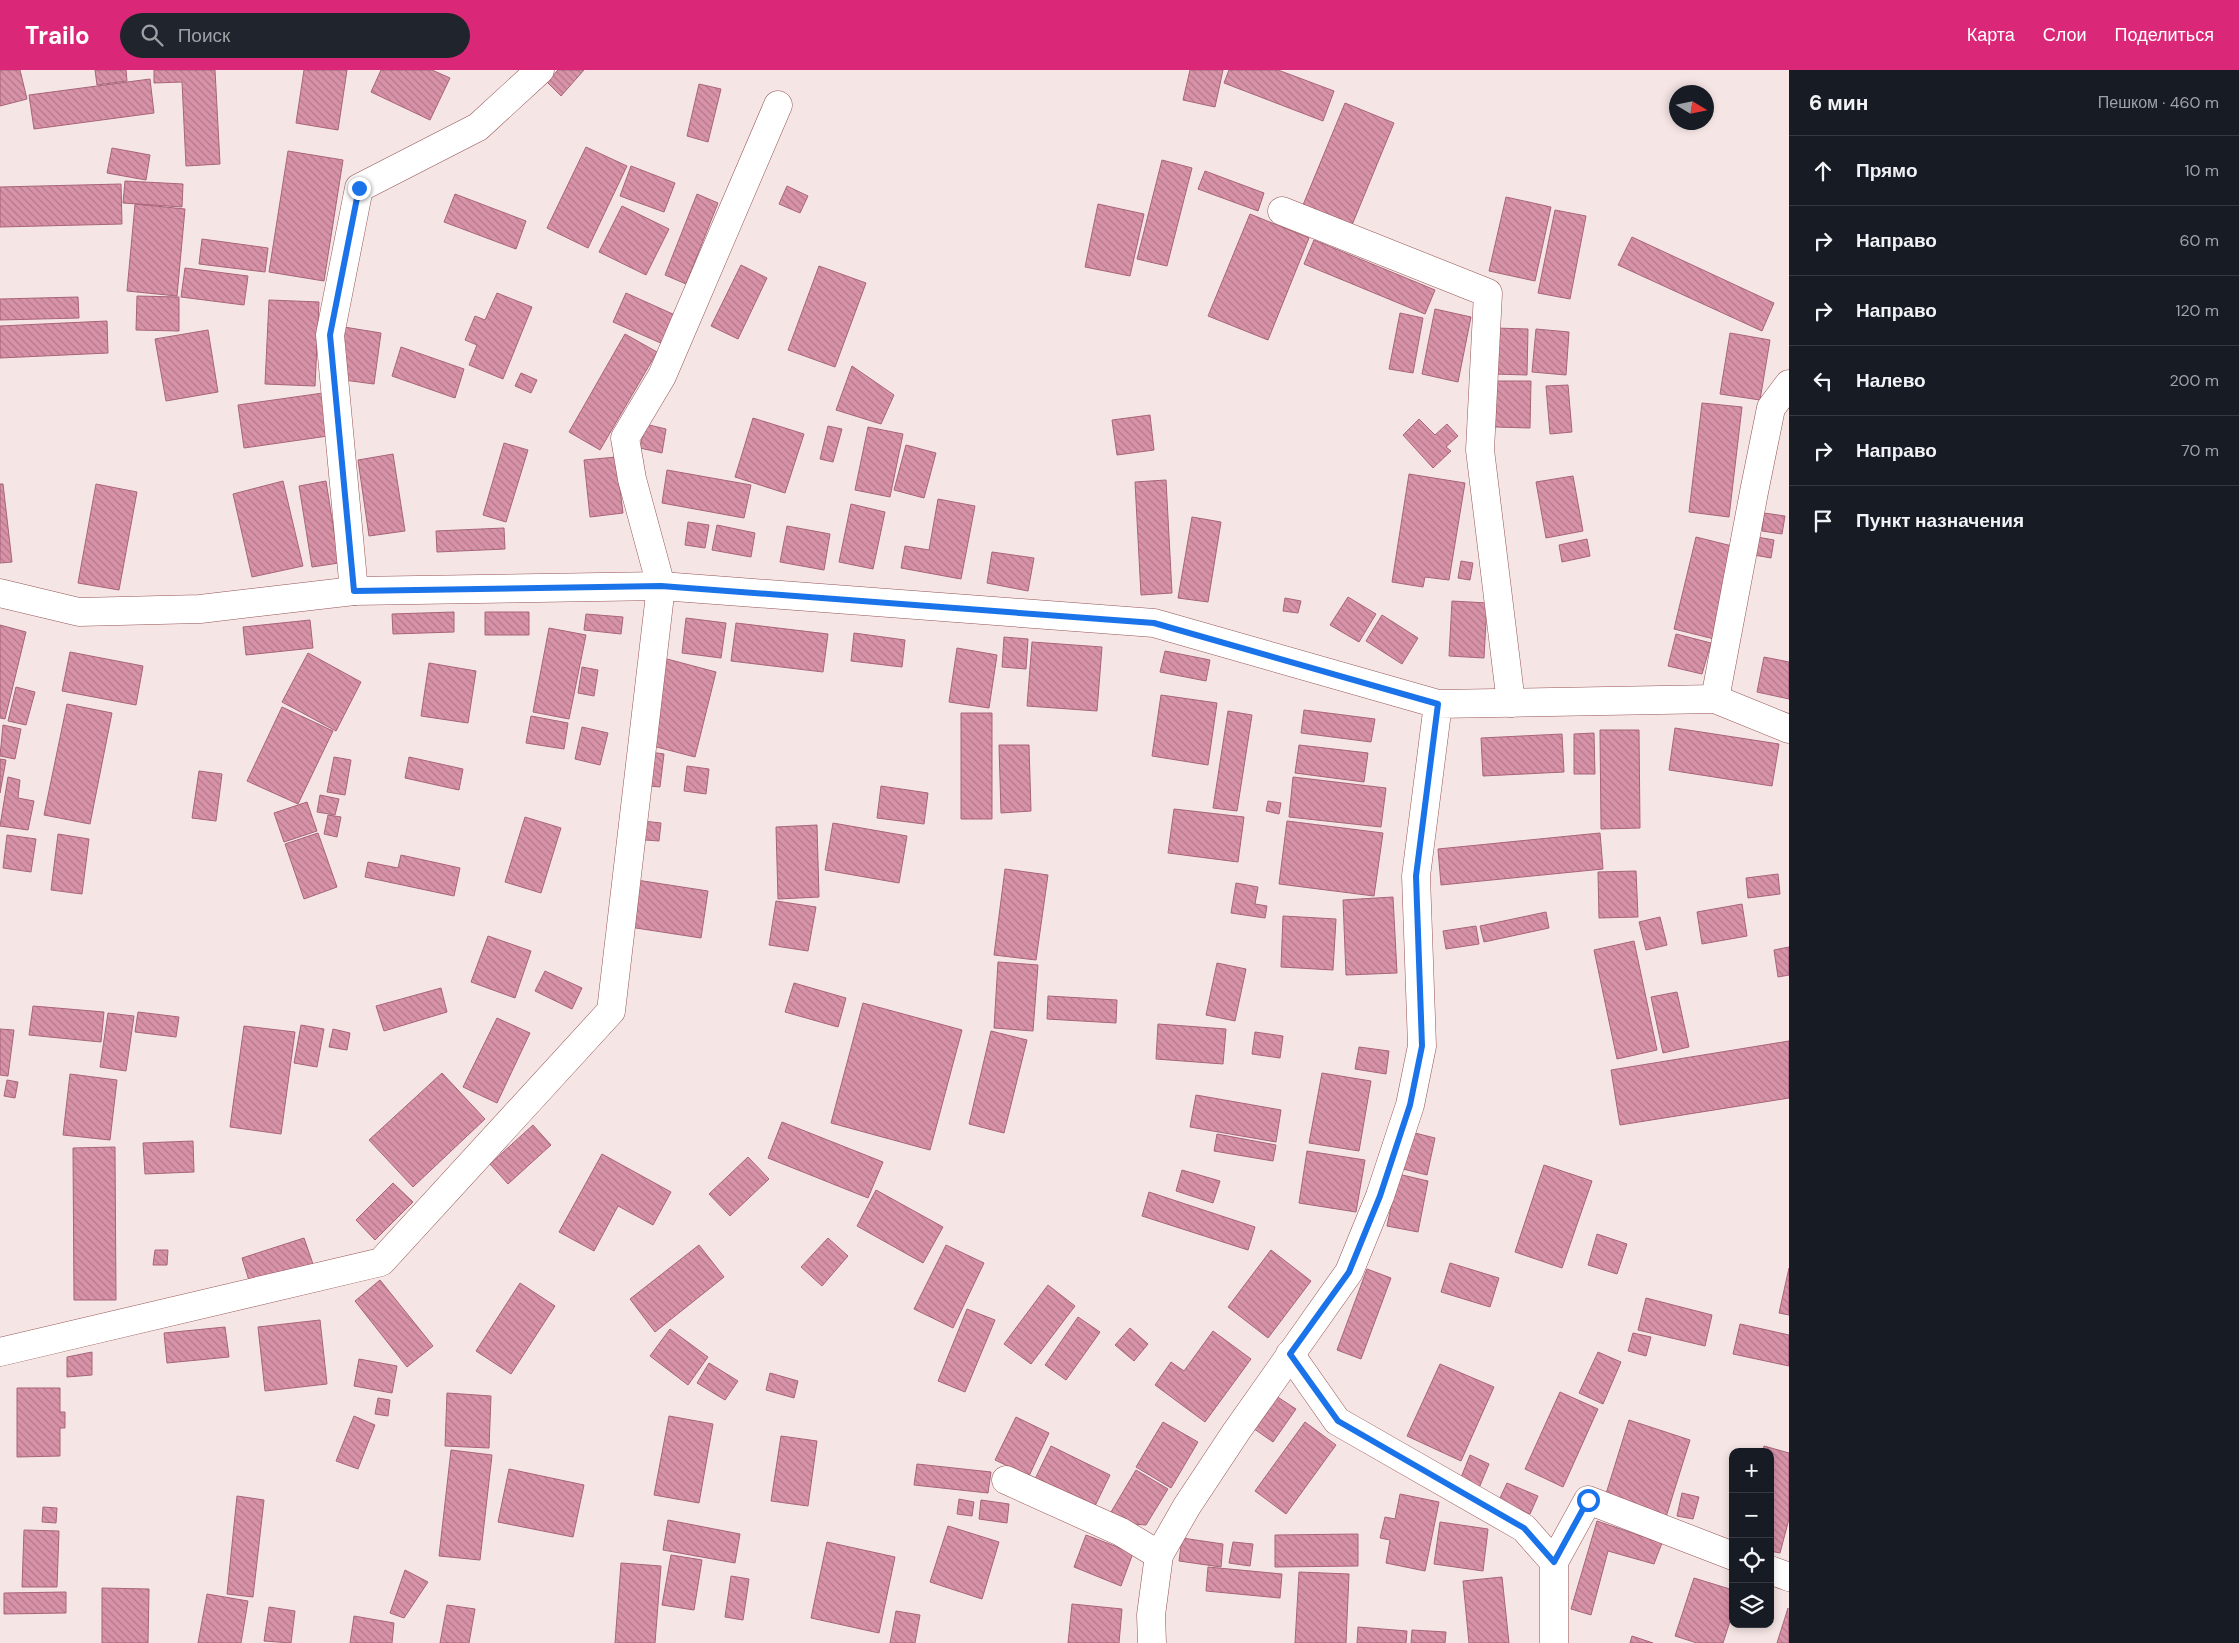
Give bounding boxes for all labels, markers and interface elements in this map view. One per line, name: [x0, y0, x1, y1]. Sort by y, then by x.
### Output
search box: [120, 13, 470, 58]
text: Trailo: [25, 20, 90, 51]
icon: search: [138, 21, 166, 49]
text: Поиск: [178, 23, 230, 48]
text: Карта: [1967, 23, 2015, 47]
text: Слои: [2043, 23, 2087, 47]
text: Поделиться: [2115, 23, 2214, 47]
north arrow: [1669, 85, 1714, 130]
text: 6 мин: [1809, 89, 1868, 117]
text: Пешком · 460 m: [2098, 92, 2219, 113]
icon: ahead: [1809, 157, 1837, 185]
text: Прямо: [1856, 158, 1918, 183]
text: 10 m: [2185, 160, 2219, 181]
route end: [348, 177, 371, 200]
icon: right: [1809, 227, 1837, 255]
text: Направо: [1856, 228, 1937, 253]
text: 60 m: [2179, 230, 2219, 251]
icon: right: [1809, 297, 1837, 325]
text: Направо: [1856, 298, 1937, 323]
text: 120 m: [2175, 300, 2219, 321]
icon: left: [1809, 367, 1837, 395]
text: Налево: [1856, 368, 1926, 393]
text: 200 m: [2170, 370, 2219, 391]
icon: right: [1809, 437, 1837, 465]
text: Направо: [1856, 438, 1937, 463]
text: 70 m: [2181, 440, 2219, 461]
icon: arrive: [1809, 507, 1837, 535]
text: Пункт назначения: [1856, 508, 2024, 533]
map controls: [1729, 1448, 1774, 1628]
button: +: [1729, 1448, 1774, 1493]
route start: [1577, 1489, 1600, 1512]
button: −: [1729, 1493, 1774, 1538]
button: locate: [1729, 1538, 1774, 1583]
button: layers: [1729, 1583, 1774, 1628]

